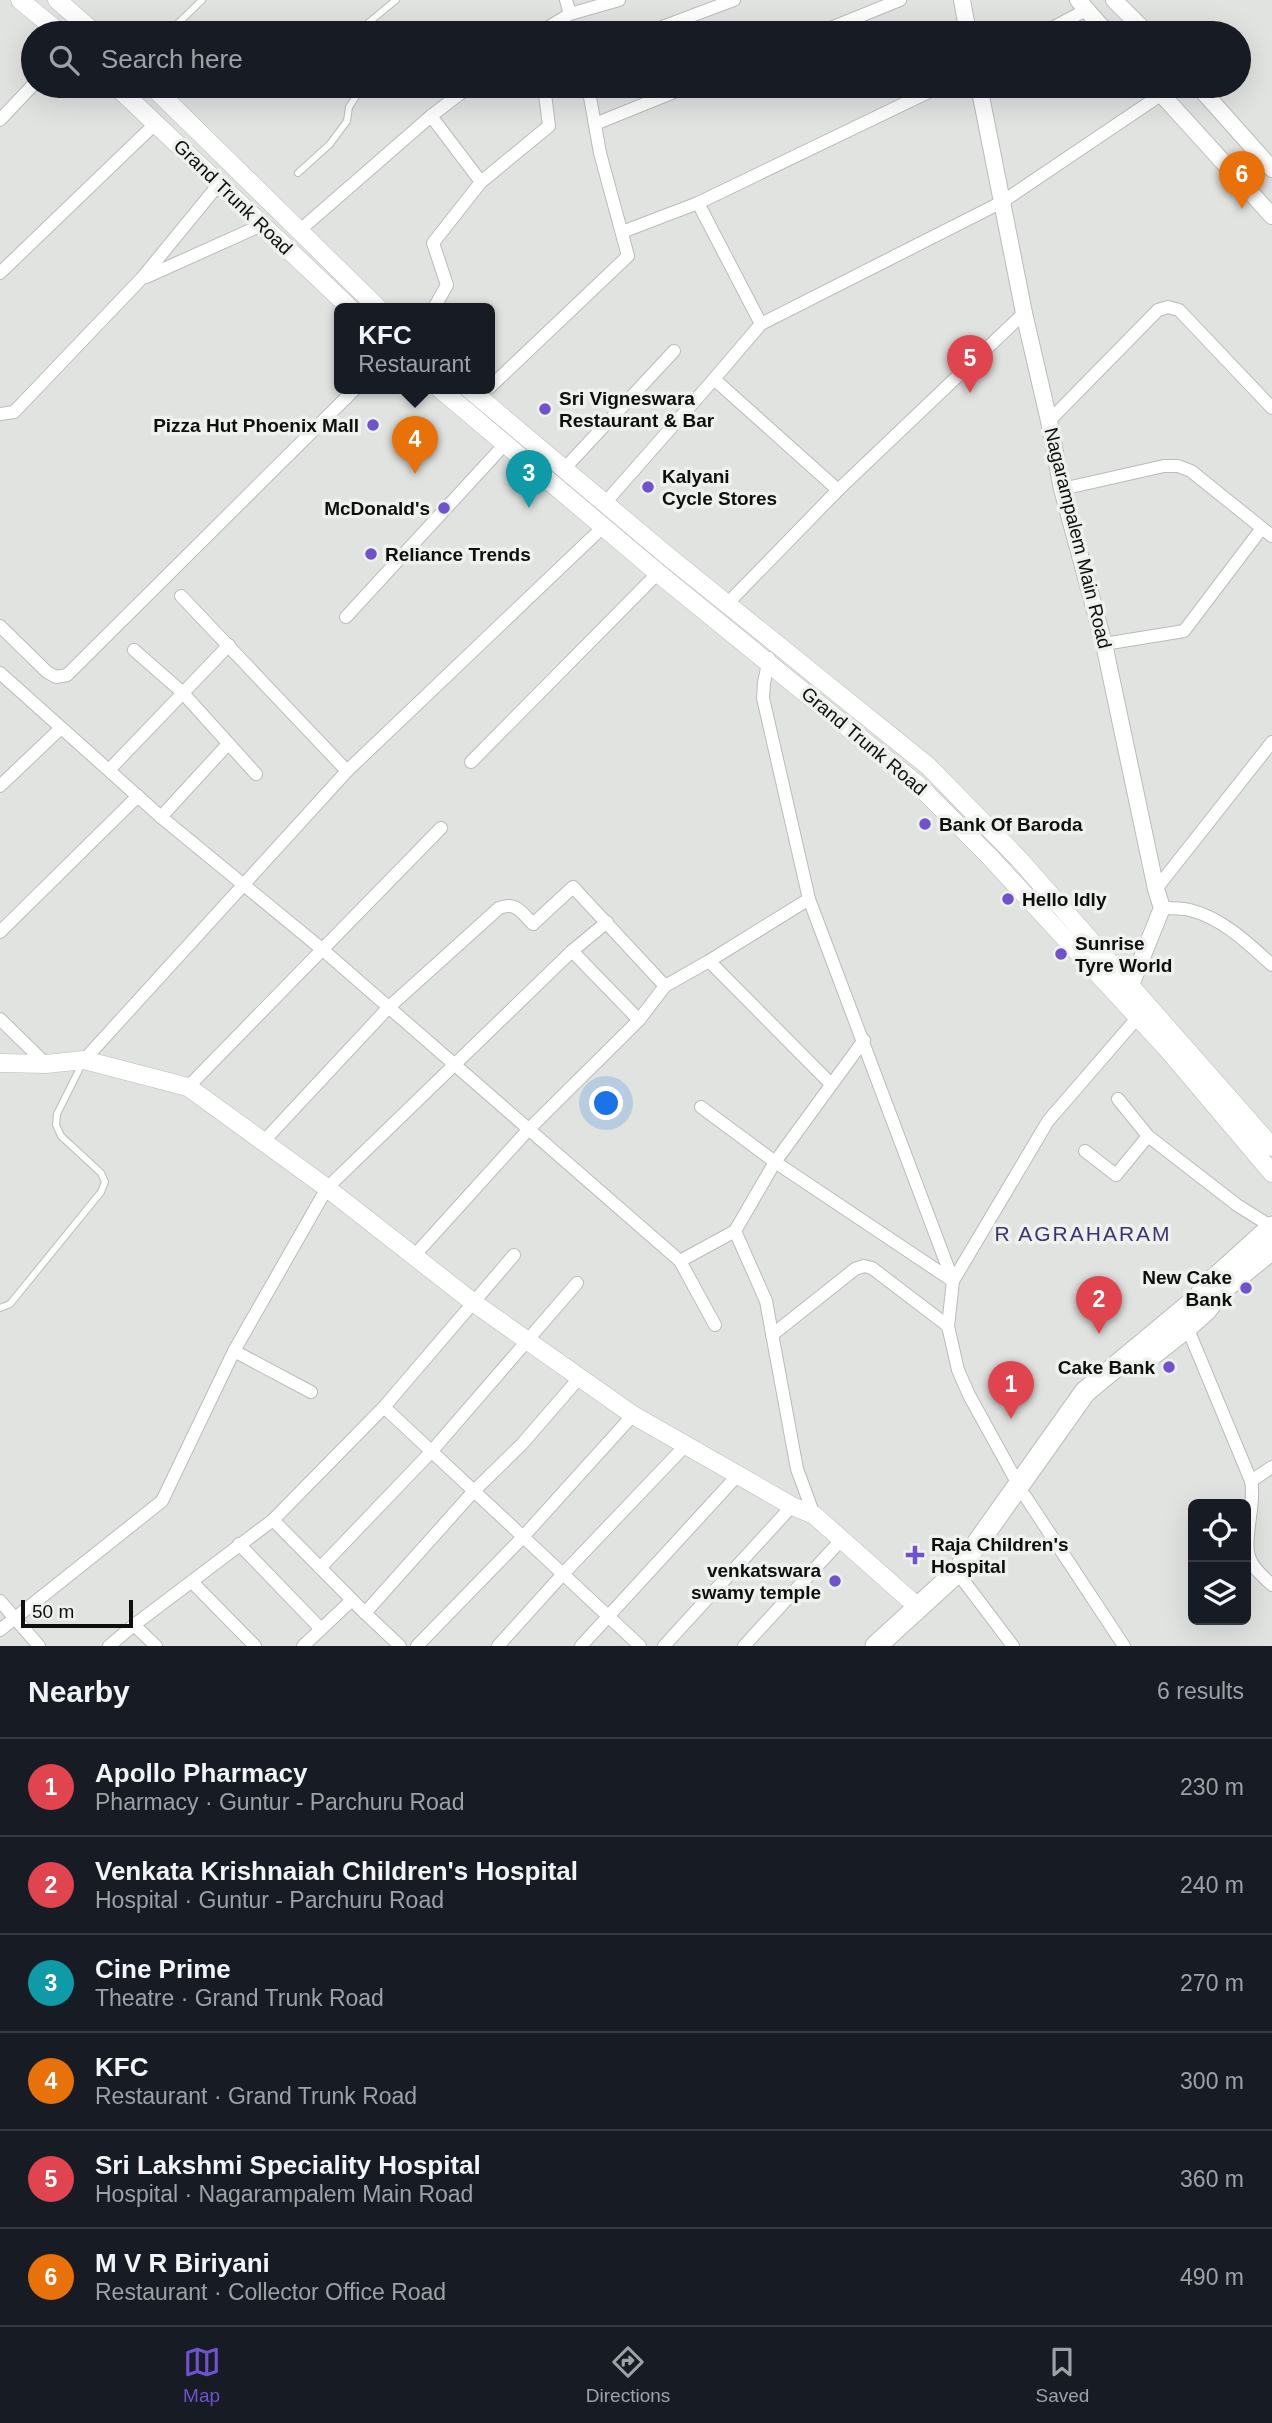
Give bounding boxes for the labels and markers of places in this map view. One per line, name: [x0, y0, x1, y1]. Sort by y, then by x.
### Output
pin: 6: [1219, 151, 1265, 209]
pin: 5: [947, 335, 993, 393]
place label: Sri Vigneswara Restaurant & Bar: [559, 388, 715, 431]
marker: Sri Vigneswara Restaurant & Bar: [537, 401, 553, 417]
place label: Pizza Hut Phoenix Mall: [153, 415, 359, 436]
pin: 4: [392, 416, 438, 474]
marker: Pizza Hut Phoenix Mall: [365, 417, 381, 433]
pin: 3: [506, 450, 552, 508]
place label: Kalyani Cycle Stores: [662, 466, 777, 509]
marker: Kalyani Cycle Stores: [640, 479, 656, 495]
place label: McDonald's: [324, 498, 430, 519]
marker: McDonald's: [436, 500, 452, 516]
place label: Reliance Trends: [385, 544, 531, 565]
marker: Reliance Trends: [363, 546, 379, 562]
place label: Bank Of Baroda: [939, 814, 1083, 835]
marker: Bank Of Baroda: [917, 816, 933, 832]
place label: Hello Idly: [1022, 889, 1107, 910]
marker: Hello Idly: [1000, 891, 1016, 907]
place label: Sunrise Tyre World: [1075, 933, 1172, 976]
marker: Sunrise Tyre World: [1053, 946, 1069, 962]
place label: New Cake Bank: [1142, 1267, 1232, 1310]
pin: 2: [1076, 1276, 1122, 1334]
marker: New Cake Bank: [1238, 1280, 1254, 1296]
place label: Cake Bank: [1058, 1357, 1155, 1378]
marker: Cake Bank: [1161, 1359, 1177, 1375]
pin: 1: [988, 1361, 1034, 1419]
place label: Raja Children's Hospital: [931, 1534, 1069, 1577]
marker: Raja Children's Hospital: [905, 1545, 925, 1565]
place label: venkatswara swamy temple: [691, 1560, 821, 1603]
marker: venkatswara swamy temple: [827, 1573, 843, 1589]

